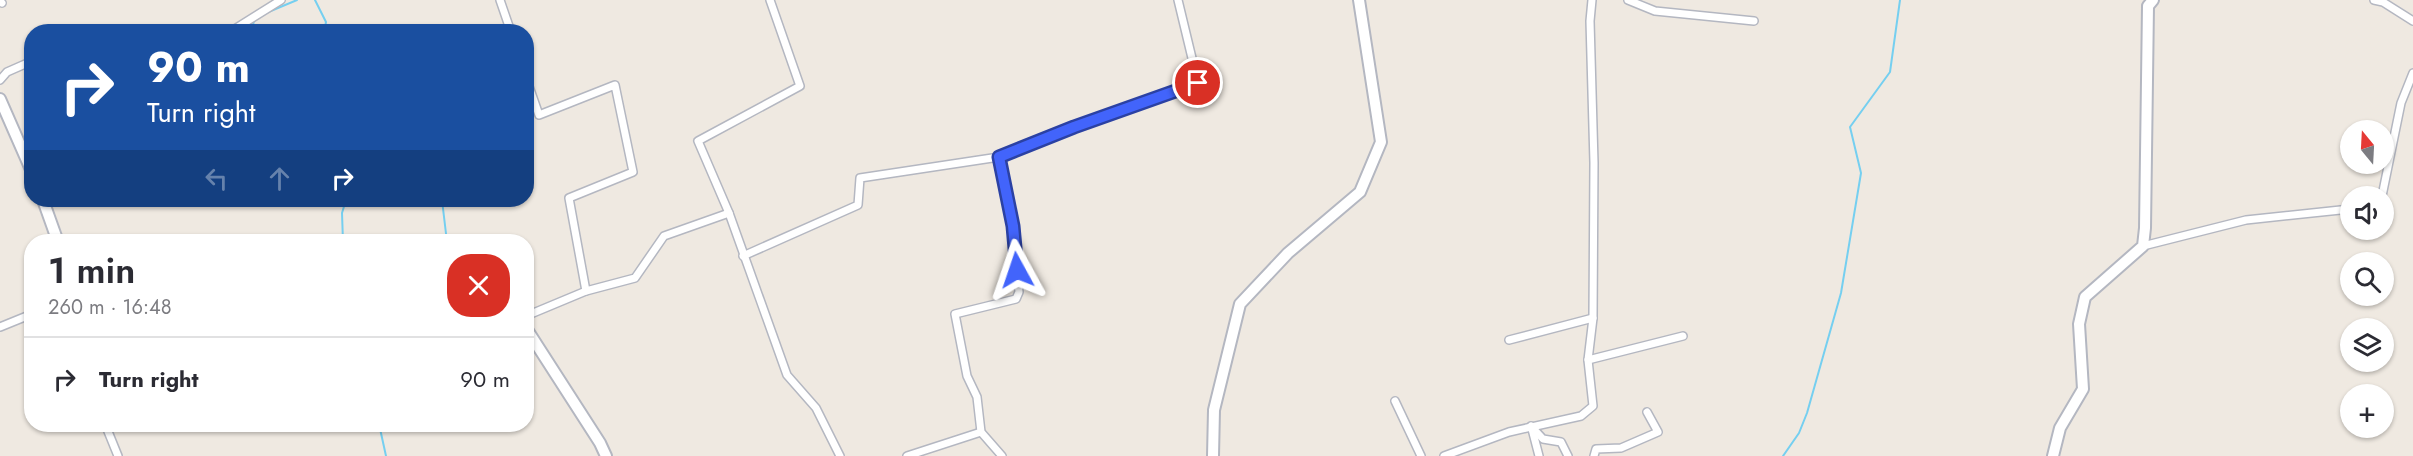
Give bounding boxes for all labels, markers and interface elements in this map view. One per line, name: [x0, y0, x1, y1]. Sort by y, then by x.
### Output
text: 90 m: [147, 37, 250, 98]
icon: right: [48, 48, 126, 126]
pin: [1172, 57, 1223, 108]
icon: arrive: [1181, 66, 1214, 99]
text: Turn right: [147, 93, 255, 132]
north arrow: [2340, 120, 2394, 174]
map controls: [2340, 120, 2394, 438]
icon: left: [200, 162, 233, 195]
icon: ahead: [263, 162, 296, 195]
icon: right: [326, 162, 359, 195]
button: sound: [2340, 186, 2394, 240]
position arrow: [985, 238, 1049, 302]
text: 1 min: [48, 244, 135, 296]
button: search: [2340, 252, 2394, 306]
button: close: [447, 254, 510, 317]
text: 260 m · 16:48: [48, 293, 172, 322]
button: layers: [2340, 318, 2394, 372]
icon: right: [48, 363, 81, 396]
text: Turn right: [99, 363, 199, 395]
text: 90 m: [460, 363, 510, 395]
button: +: [2340, 384, 2394, 438]

